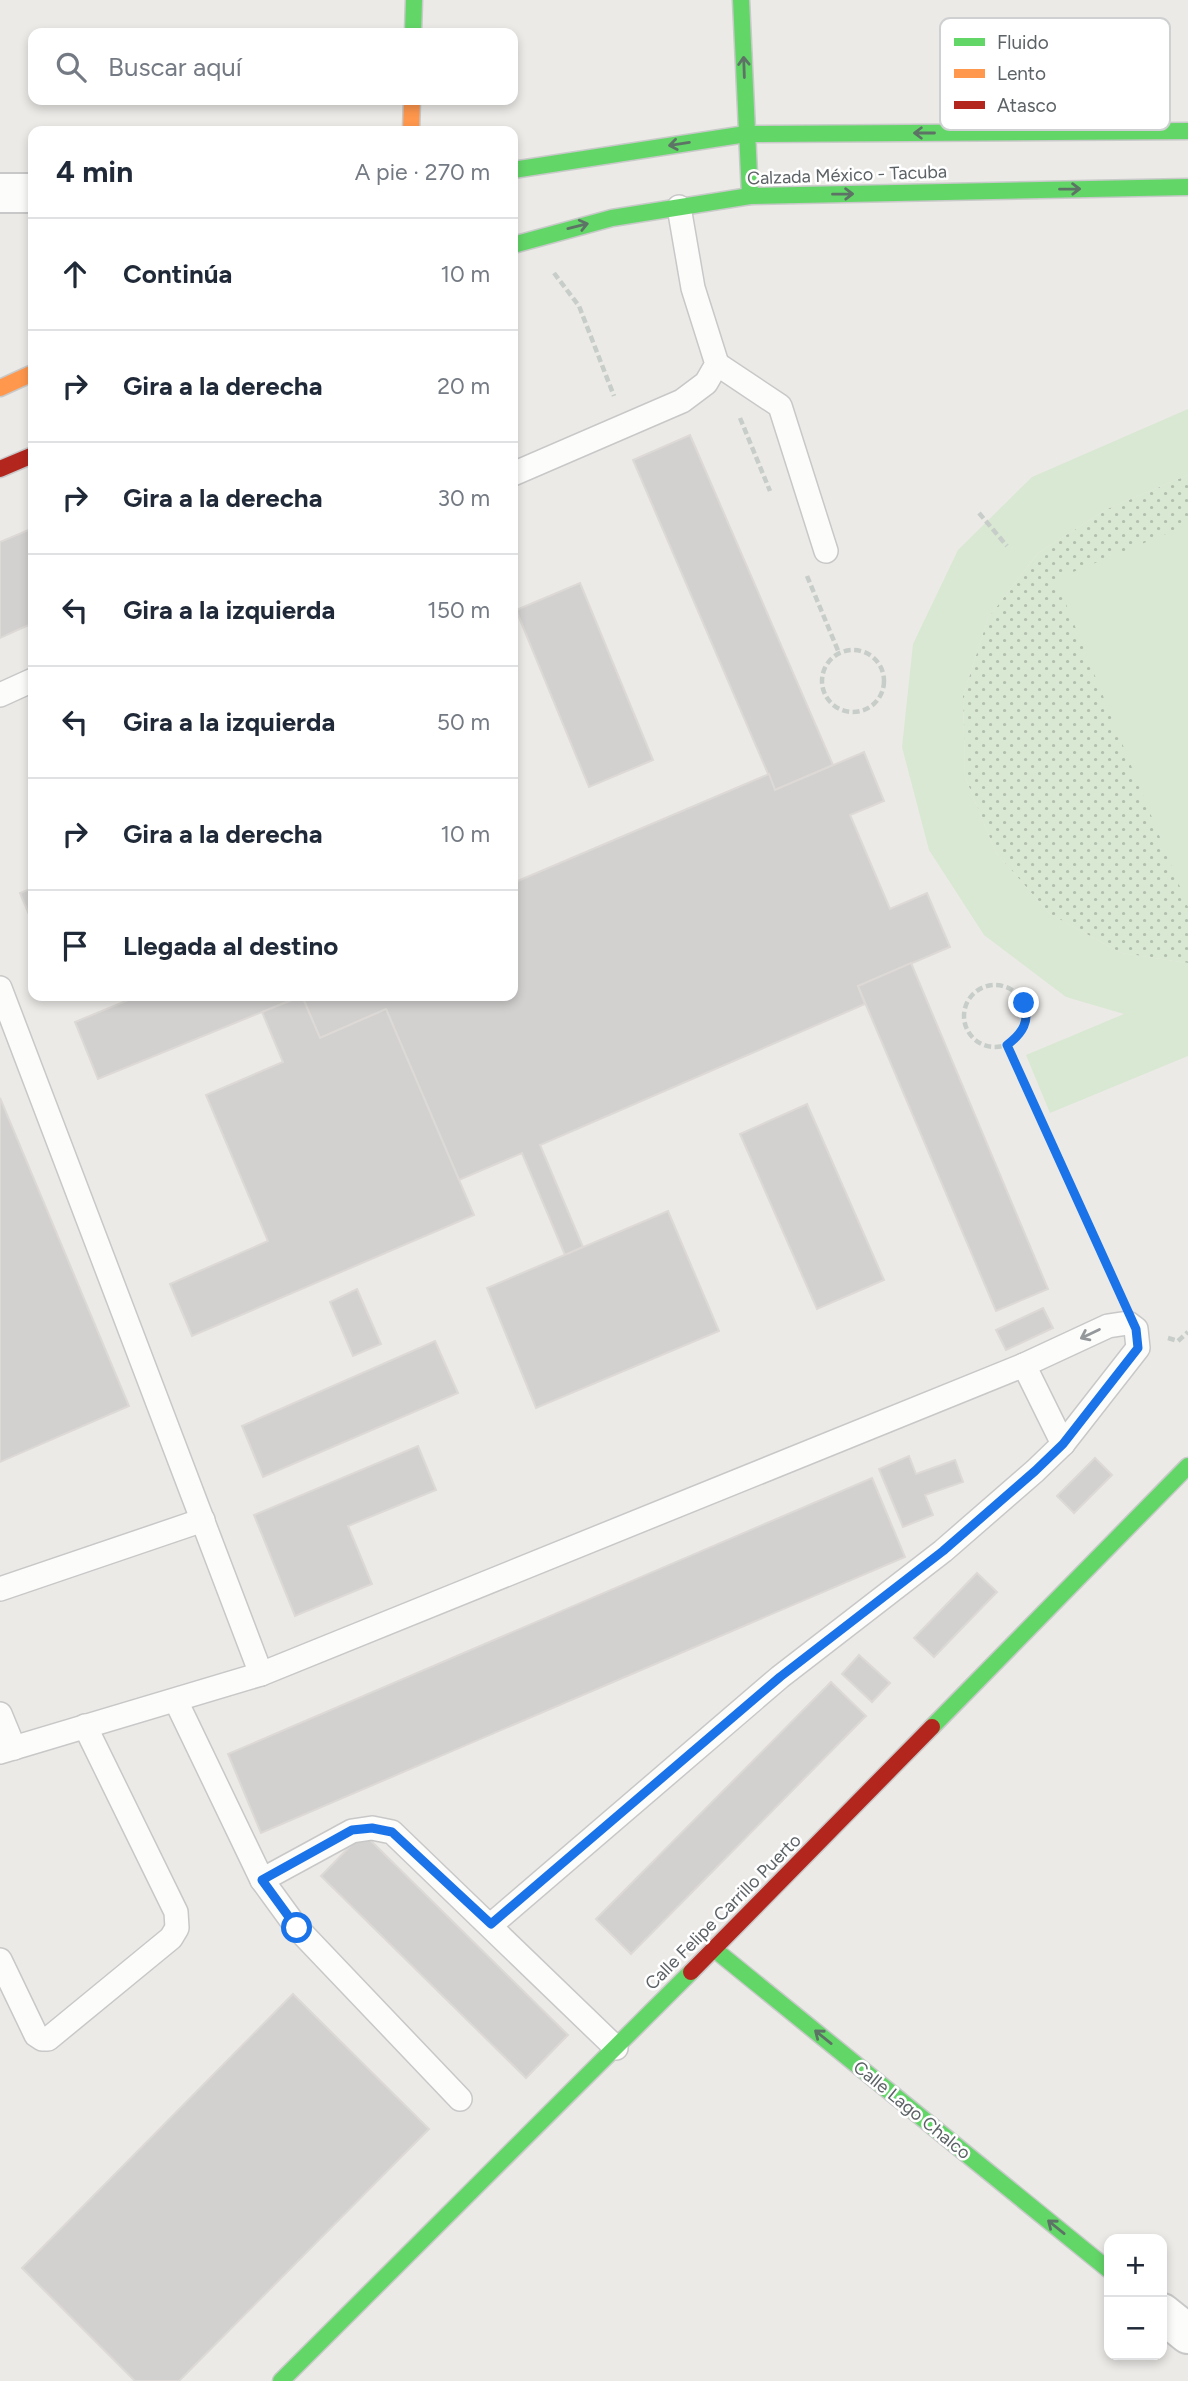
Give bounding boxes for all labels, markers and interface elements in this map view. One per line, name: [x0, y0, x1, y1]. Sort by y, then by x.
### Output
legend: [940, 18, 1170, 130]
search box: [28, 28, 518, 105]
text: Fluido: [997, 31, 1049, 54]
icon: search: [52, 48, 90, 86]
text: Buscar aquí: [108, 51, 242, 83]
one-way arrow: [737, 56, 750, 79]
text: Lento: [997, 62, 1046, 85]
text: Atasco: [997, 94, 1057, 117]
one-way arrow: [913, 126, 936, 140]
one-way arrow: [668, 138, 691, 151]
text: 4 min: [56, 153, 133, 190]
text: A pie · 270 m: [355, 158, 490, 186]
street label: Calzada México - Tacuba: [747, 161, 947, 189]
one-way arrow: [1059, 182, 1082, 196]
one-way arrow: [831, 187, 854, 200]
one-way arrow: [566, 219, 589, 233]
icon: ahead: [56, 255, 94, 293]
text: Continúa: [123, 258, 232, 290]
text: 10 m: [441, 260, 490, 288]
icon: right: [56, 367, 94, 405]
text: Gira a la derecha: [123, 370, 323, 402]
text: 20 m: [437, 372, 490, 400]
icon: right: [56, 479, 94, 517]
text: Gira a la derecha: [123, 482, 323, 514]
text: 30 m: [437, 484, 490, 512]
icon: left: [56, 591, 94, 629]
text: Gira a la izquierda: [123, 594, 335, 626]
text: 150 m: [427, 596, 490, 624]
icon: left: [56, 703, 94, 741]
text: Gira a la izquierda: [123, 706, 335, 738]
text: 50 m: [437, 708, 490, 736]
icon: right: [56, 815, 94, 853]
text: Gira a la derecha: [123, 818, 323, 850]
text: 10 m: [441, 820, 490, 848]
icon: arrive: [56, 927, 94, 965]
text: Llegada al destino: [123, 930, 338, 962]
route end: [1008, 987, 1039, 1018]
one-way arrow: [1080, 1328, 1101, 1341]
street label: Calle Felipe Carrillo Puerto: [640, 1829, 806, 1995]
route start: [281, 1912, 312, 1943]
one-way arrow: [814, 2030, 832, 2045]
street label: Calle Lago Chalco: [849, 2056, 975, 2164]
one-way arrow: [1048, 2219, 1066, 2235]
map controls: [1104, 2234, 1167, 2360]
button: +: [1104, 2234, 1167, 2297]
button: −: [1104, 2297, 1167, 2360]

